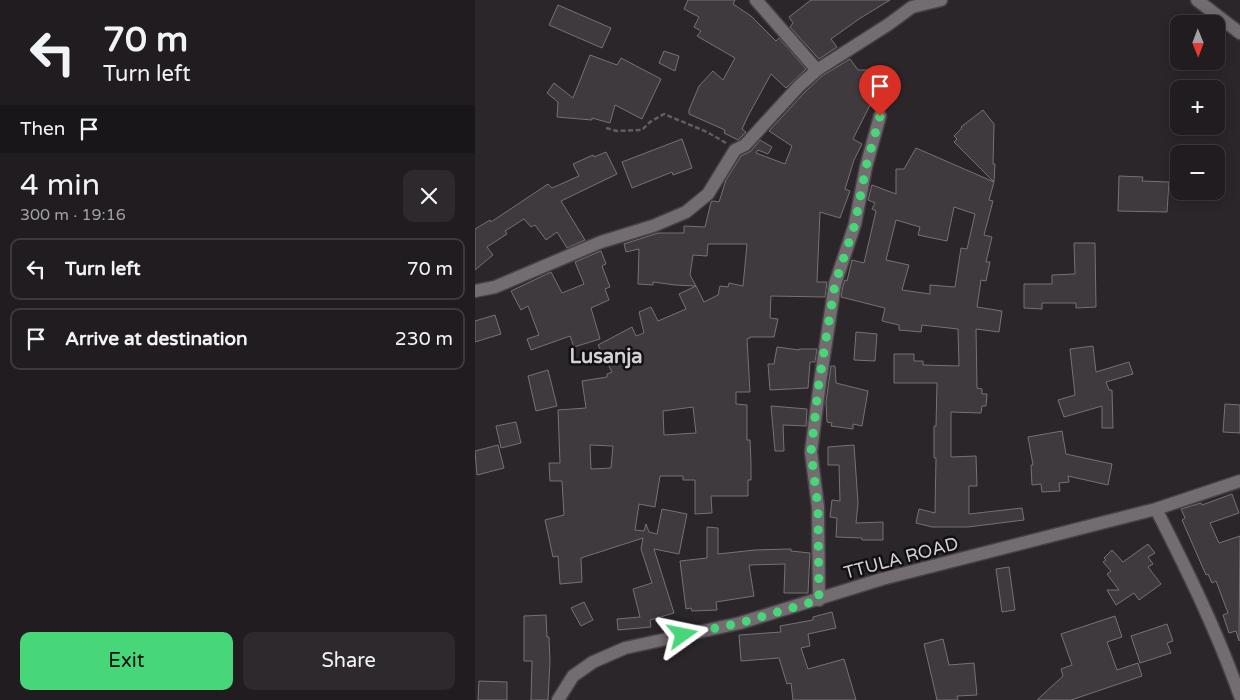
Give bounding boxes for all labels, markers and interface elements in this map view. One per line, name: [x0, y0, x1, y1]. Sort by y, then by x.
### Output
north arrow: [1170, 15, 1225, 70]
map controls: [1170, 15, 1225, 200]
text: 70 m: [103, 19, 188, 61]
icon: left: [20, 20, 85, 85]
text: Turn left: [103, 61, 191, 87]
pin: [859, 65, 901, 116]
icon: arrive: [866, 72, 894, 100]
button: +: [1170, 80, 1225, 135]
icon: arrive: [75, 115, 103, 143]
text: Then: [20, 118, 65, 140]
button: −: [1170, 145, 1225, 200]
text: 4 min: [20, 167, 100, 204]
button: close: [403, 170, 455, 222]
text: 300 m · 19:16: [20, 205, 126, 225]
icon: left: [22, 255, 50, 283]
text: Turn left: [65, 258, 141, 280]
text: 70 m: [407, 258, 453, 280]
icon: arrive: [22, 325, 50, 353]
text: Arrive at destination: [65, 328, 248, 350]
text: 230 m: [395, 328, 453, 350]
district label: Lusanja: [569, 345, 643, 369]
street label: TTULA ROAD: [841, 532, 961, 584]
position arrow: [656, 608, 708, 660]
button: Exit: [20, 632, 233, 690]
button: Share: [243, 632, 455, 690]

